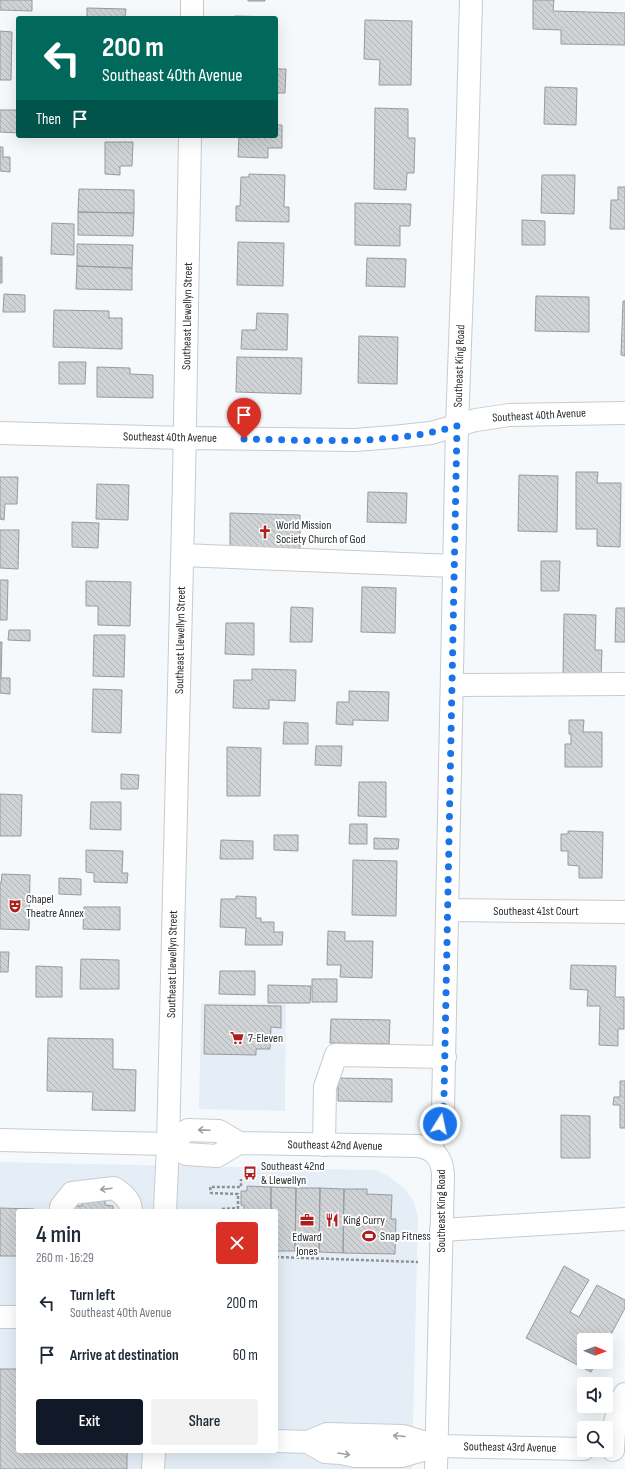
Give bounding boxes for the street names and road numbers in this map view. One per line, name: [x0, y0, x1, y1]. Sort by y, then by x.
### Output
street label: Southeast Llewellyn Street: [179, 262, 196, 370]
street label: Southeast King Road: [451, 324, 468, 408]
street label: Southeast 40th Avenue: [492, 406, 586, 425]
street label: Southeast 40th Avenue: [123, 429, 217, 446]
street label: Southeast Llewellyn Street: [172, 586, 189, 694]
street label: Southeast 41st Court: [493, 904, 579, 919]
street label: Southeast Llewellyn Street: [164, 910, 181, 1018]
street label: Southeast 42nd Avenue: [288, 1137, 383, 1154]
street label: Southeast King Road: [434, 1170, 449, 1252]
street label: Southeast 43rd Avenue: [463, 1439, 557, 1456]

